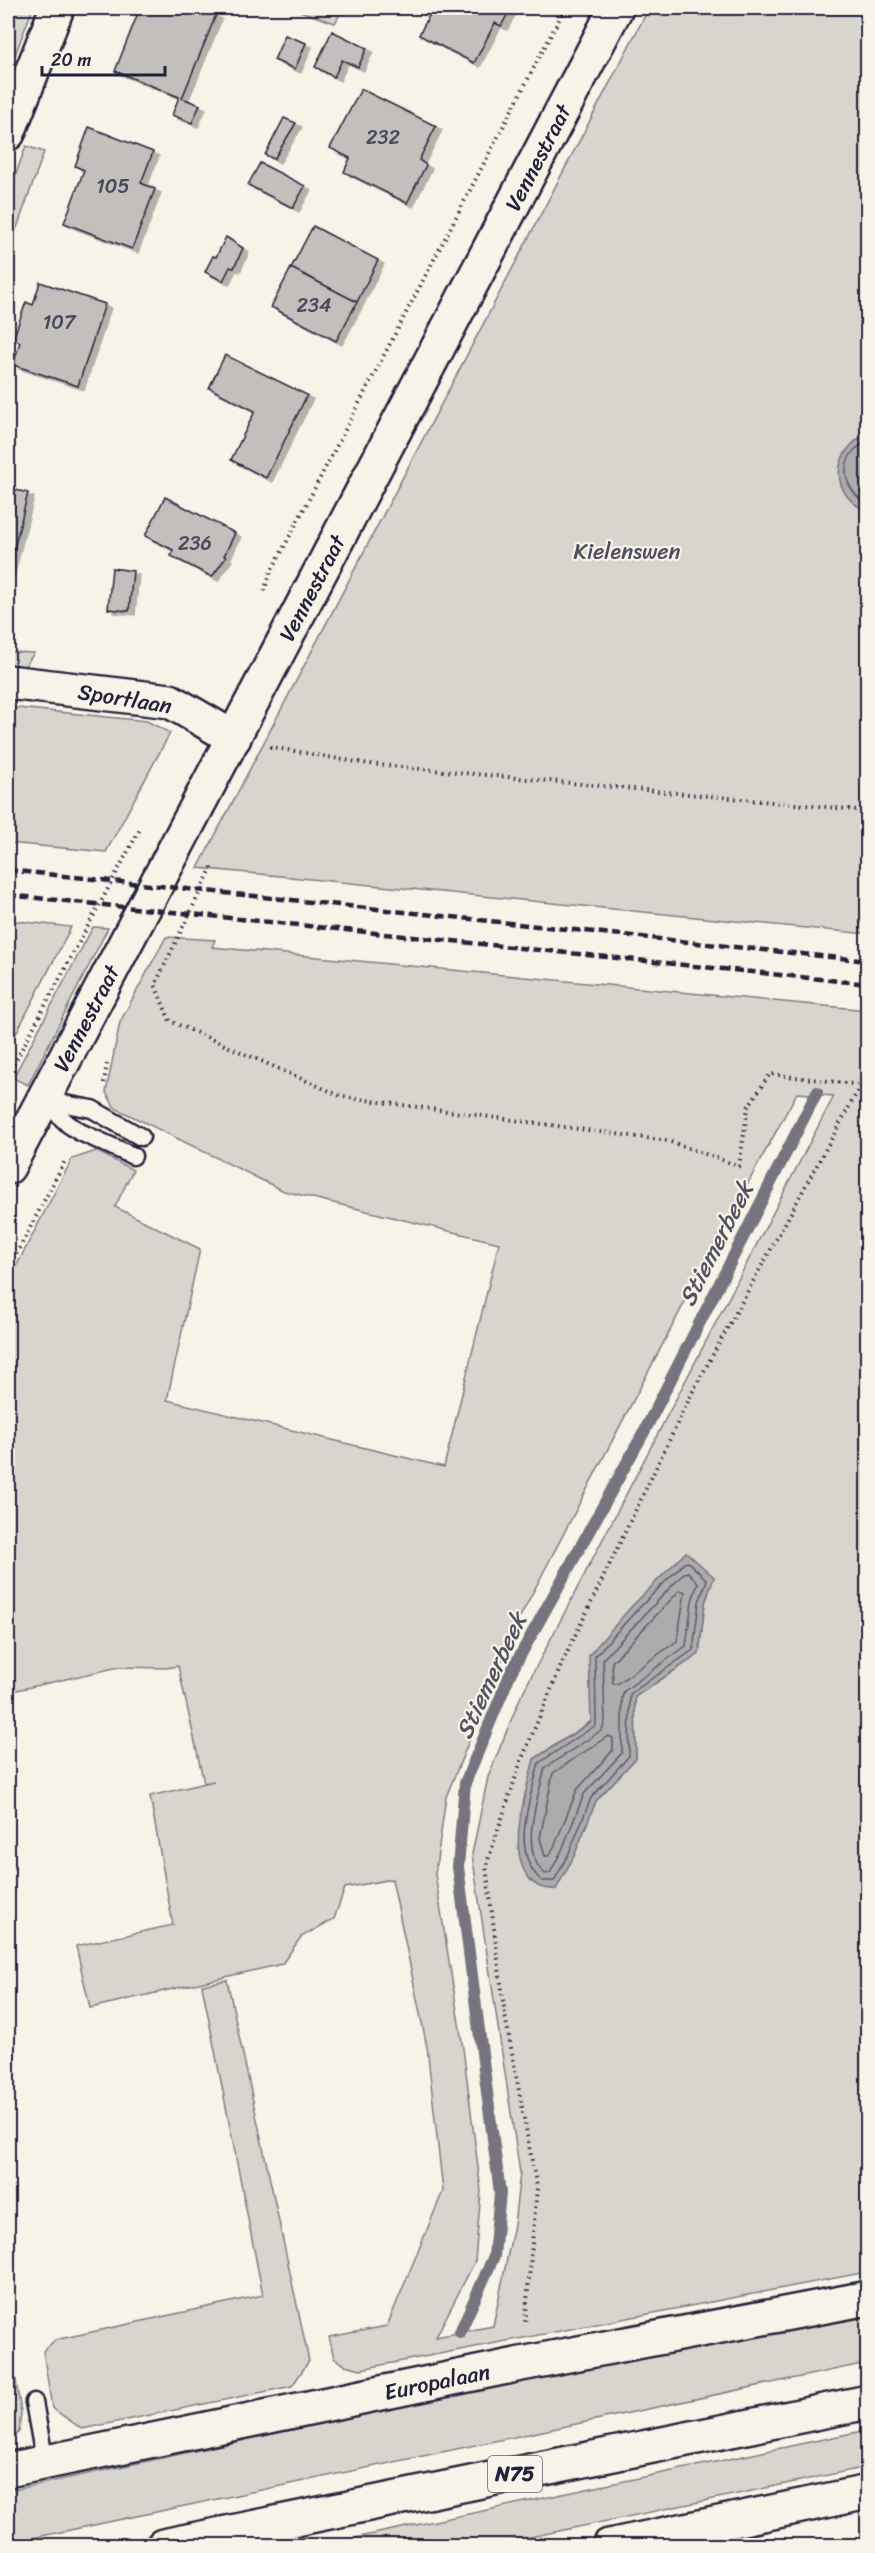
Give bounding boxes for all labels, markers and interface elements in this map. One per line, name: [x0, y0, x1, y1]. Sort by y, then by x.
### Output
scale bar: [42, 39, 165, 77]
text: 20 m: [51, 44, 91, 76]
street label: Vennestraat: [494, 96, 583, 218]
house number: 232: [366, 120, 400, 155]
house number: 105: [96, 169, 130, 204]
house number: 234: [296, 288, 332, 323]
house number: 107: [43, 305, 77, 340]
house number: 236: [178, 526, 212, 561]
street label: Vennestraat: [268, 527, 357, 649]
park label: Kielenswen: [574, 532, 681, 571]
street label: Sportlaan: [75, 672, 175, 725]
street label: Vennestraat: [42, 957, 131, 1079]
water label: Stiemerbeek: [667, 1171, 767, 1314]
water label: Stiemerbeek: [443, 1603, 540, 1746]
street label: Europalaan: [381, 2352, 494, 2412]
road number: N75: [488, 2456, 542, 2492]

